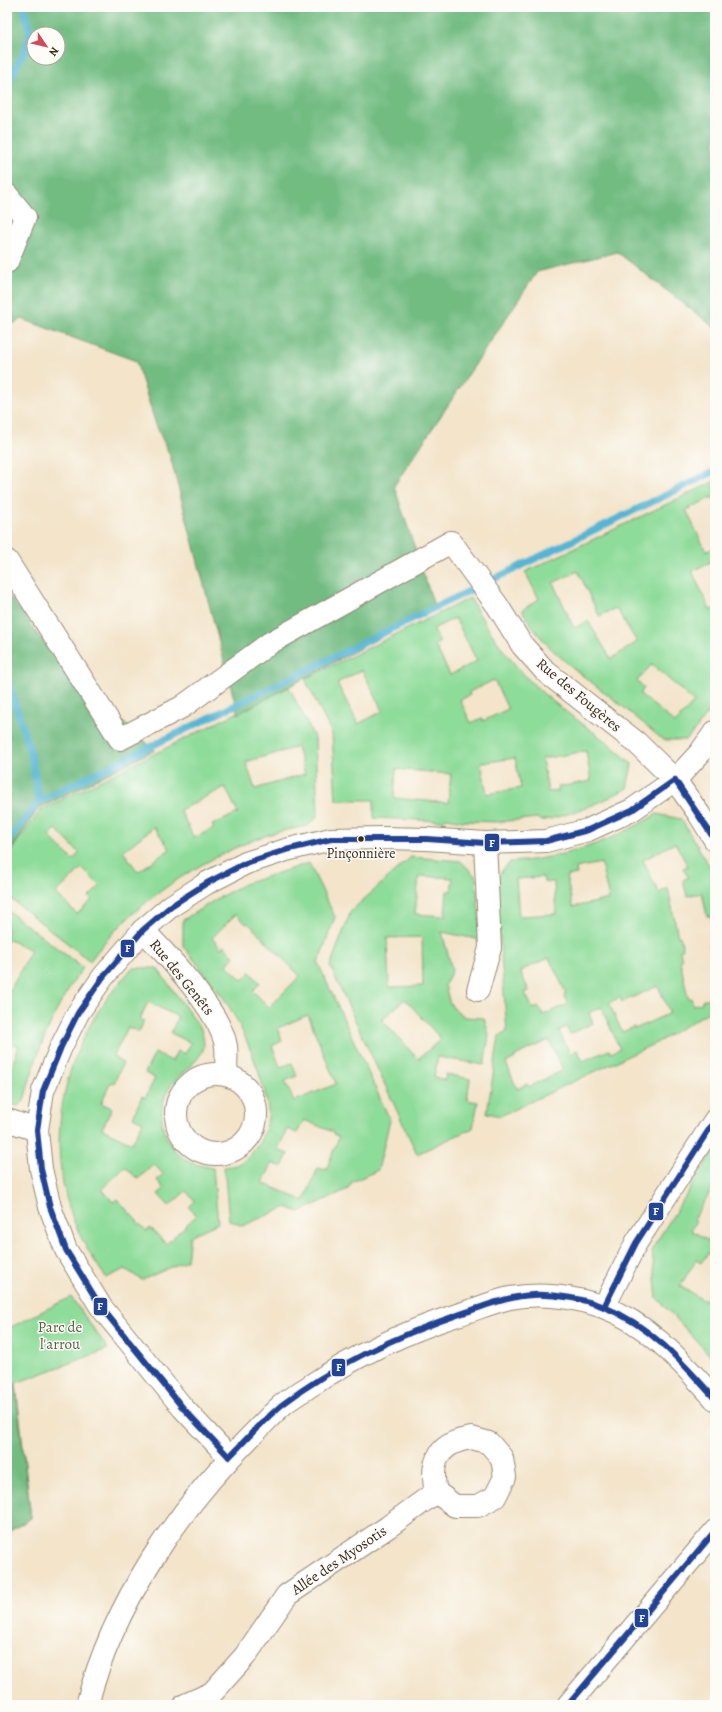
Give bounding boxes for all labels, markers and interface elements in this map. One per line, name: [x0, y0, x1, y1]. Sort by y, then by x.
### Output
north arrow: [26, 26, 66, 66]
text: N: [45, 44, 62, 59]
street label: Rue des Fougères: [532, 653, 626, 737]
line badge: F: [484, 833, 500, 852]
marker: Pinçonnière: [356, 834, 366, 844]
text: F: [489, 836, 495, 851]
place label: Pinçonnière: [327, 844, 395, 863]
street label: Rue des Genêts: [145, 935, 219, 1019]
line badge: F: [120, 939, 135, 958]
text: F: [125, 941, 131, 956]
line badge: F: [648, 1202, 664, 1221]
text: F: [653, 1204, 659, 1219]
line badge: F: [93, 1297, 108, 1316]
text: F: [97, 1299, 103, 1314]
park label: Parc de l'arrou: [38, 1317, 83, 1354]
line badge: F: [331, 1358, 346, 1377]
text: F: [336, 1360, 342, 1375]
street label: Allée des Myosotis: [287, 1521, 391, 1600]
line badge: F: [634, 1608, 649, 1628]
text: F: [639, 1611, 645, 1626]

